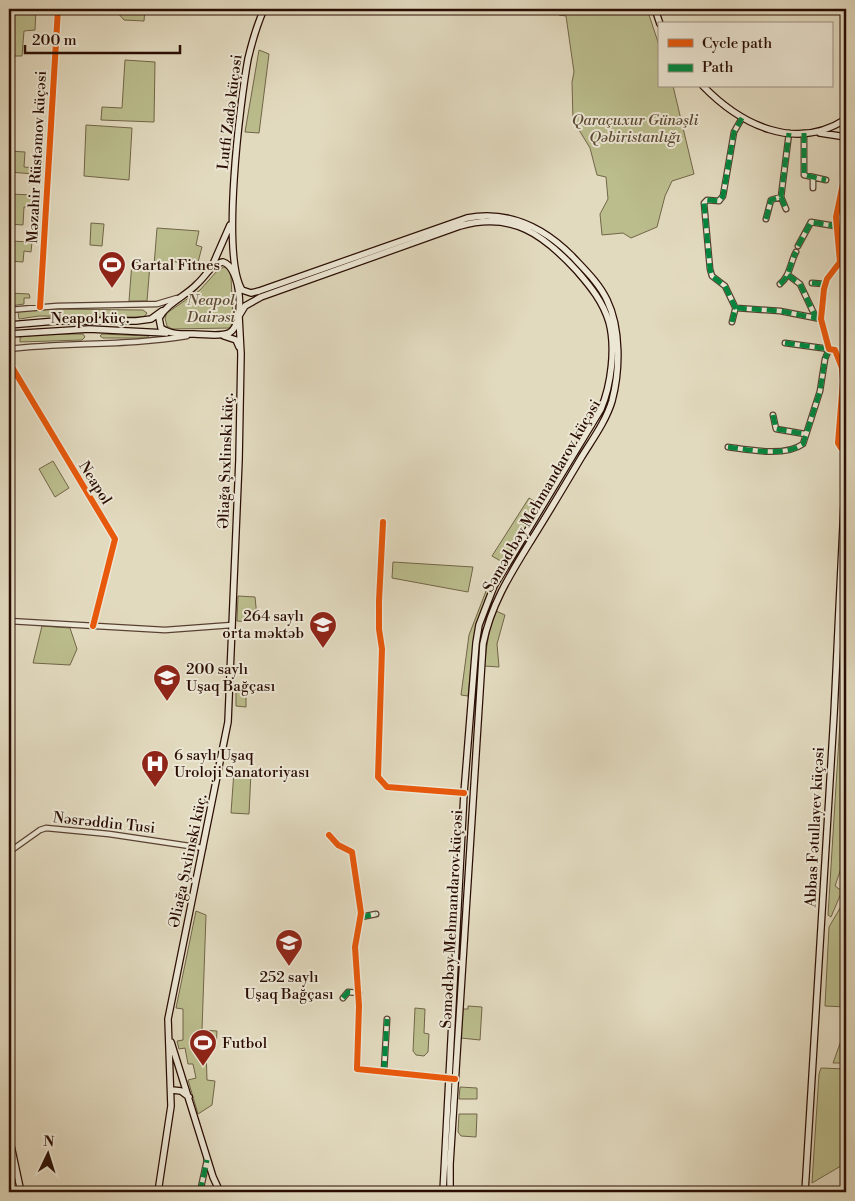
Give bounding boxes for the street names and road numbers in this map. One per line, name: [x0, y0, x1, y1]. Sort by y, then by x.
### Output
street label: Lutfi Zadə küçəsi: [213, 53, 247, 171]
street label: Məzahir Rüstəmov küçəsi: [23, 70, 51, 244]
street label: Neapol küç.: [51, 309, 129, 328]
street label: Əliağa Şıxlinski küç.: [214, 392, 238, 530]
street label: Səməd bəy Mehmandarov küçəsi: [479, 396, 605, 596]
street label: Neapol: [74, 458, 116, 509]
street label: Abbas Fətullayev küçəsi: [801, 746, 829, 909]
street label: Əliağa Şıxlinski küç.: [165, 792, 211, 930]
street label: Nəsrəddin Tusi: [52, 808, 156, 838]
street label: Səməd bəy Mehmandarov küçəsi: [437, 809, 467, 1029]

